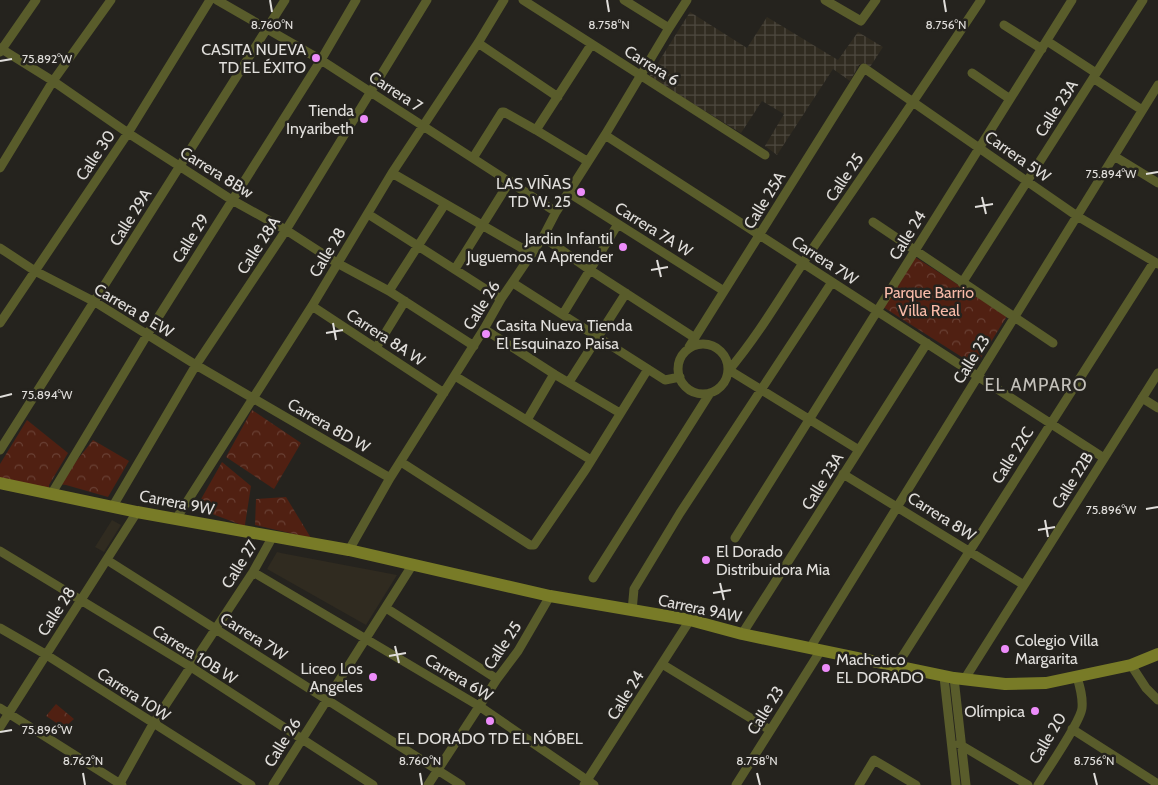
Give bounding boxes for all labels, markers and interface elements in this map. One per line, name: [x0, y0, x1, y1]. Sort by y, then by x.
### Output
text: 8.760°N: [251, 17, 293, 32]
text: 8.758°N: [588, 17, 630, 32]
text: 8.756°N: [926, 17, 966, 32]
place label: CASITA NUEVA TD EL ÉXITO: [201, 40, 306, 77]
street label: Carrera 6: [621, 41, 683, 90]
text: 75.892°W: [22, 51, 73, 66]
marker: CASITA NUEVA TD EL ÉXITO: [310, 52, 322, 64]
street label: Carrera 7: [365, 67, 426, 116]
street label: Calle 23A: [1031, 76, 1082, 140]
place label: Tienda Inyaribeth: [286, 101, 354, 138]
marker: Tienda Inyaribeth: [358, 113, 370, 125]
street label: Calle 30: [72, 126, 119, 184]
street label: Carrera 5W: [981, 127, 1055, 186]
street label: Carrera 8Bw: [177, 143, 257, 203]
street label: Calle 25: [821, 150, 867, 205]
text: 75.894°W: [1086, 166, 1137, 181]
street label: Calle 25A: [739, 168, 789, 232]
place label: LAS VIÑAS TD W. 25: [496, 174, 571, 211]
street label: Calle 29A: [105, 185, 155, 249]
marker: LAS VIÑAS TD W. 25: [575, 186, 587, 198]
street label: Carrera 7A W: [611, 198, 697, 261]
street label: Calle 24: [885, 207, 930, 263]
street label: Calle 29: [168, 210, 213, 266]
street label: Calle 28A: [233, 213, 284, 278]
street label: Calle 28: [305, 224, 350, 281]
place label: Jardin Infantil Juguemos A Aprender: [466, 229, 614, 266]
street label: Carrera 7W: [788, 232, 862, 289]
marker: Jardin Infantil Juguemos A Aprender: [617, 241, 629, 253]
street label: Calle 26: [459, 277, 504, 333]
street label: Carrera 8 EW: [91, 279, 178, 342]
park label: Parque Barrio Villa Real: [884, 283, 974, 320]
street label: Carrera 8A W: [343, 305, 429, 370]
place label: Casita Nueva Tienda El Esquinazo Paisa: [496, 316, 633, 353]
marker: Casita Nueva Tienda El Esquinazo Paisa: [480, 328, 492, 340]
street label: Calle 23: [949, 331, 994, 387]
district label: EL AMPARO: [984, 374, 1088, 396]
text: 75.894°W: [22, 387, 73, 402]
street label: Carrera 8D W: [284, 394, 374, 457]
street label: Calle 22C: [988, 423, 1037, 487]
street label: Calle 22B: [1048, 448, 1097, 512]
street label: Calle 23A: [797, 449, 847, 513]
street label: Carrera 9W: [138, 486, 217, 519]
street label: Carrera 8W: [904, 488, 980, 545]
text: 75.896°W: [1086, 502, 1137, 517]
street label: Calle 27: [217, 537, 262, 592]
place label: El Dorado Distribuidora Mia: [716, 542, 830, 579]
marker: El Dorado Distribuidora Mia: [700, 554, 712, 566]
street label: Calle 28: [34, 583, 79, 639]
street label: Carrera 9AW: [656, 590, 744, 627]
street label: Carrera 7W: [217, 608, 291, 665]
street label: Calle 25: [479, 618, 525, 673]
street label: Carrera 10B W: [149, 621, 241, 689]
place label: Colegio Villa Margarita: [1015, 631, 1099, 668]
marker: Colegio Villa Margarita: [999, 643, 1011, 655]
street label: Carrera 6W: [421, 650, 497, 706]
place label: Machetico EL DORADO: [836, 650, 924, 687]
place label: Liceo Los Angeles: [301, 659, 363, 696]
marker: Machetico EL DORADO: [820, 662, 832, 674]
street label: Carrera 10W: [94, 664, 175, 726]
street label: Calle 24: [603, 667, 648, 723]
marker: Liceo Los Angeles: [367, 671, 379, 683]
street label: Calle 23: [743, 682, 788, 738]
place label: Olímpica: [964, 702, 1025, 721]
marker: Olímpica: [1029, 705, 1041, 717]
street label: Calle 20: [1025, 709, 1070, 767]
street label: Calle 26: [260, 714, 305, 770]
marker: EL DORADO TD EL NÓBEL: [484, 715, 496, 727]
text: 75.896°W: [22, 722, 73, 737]
place label: EL DORADO TD EL NÓBEL: [397, 729, 583, 748]
text: 8.762°N: [63, 753, 103, 768]
text: 8.760°N: [399, 753, 441, 768]
text: 8.758°N: [736, 753, 778, 768]
text: 8.756°N: [1074, 753, 1114, 768]

